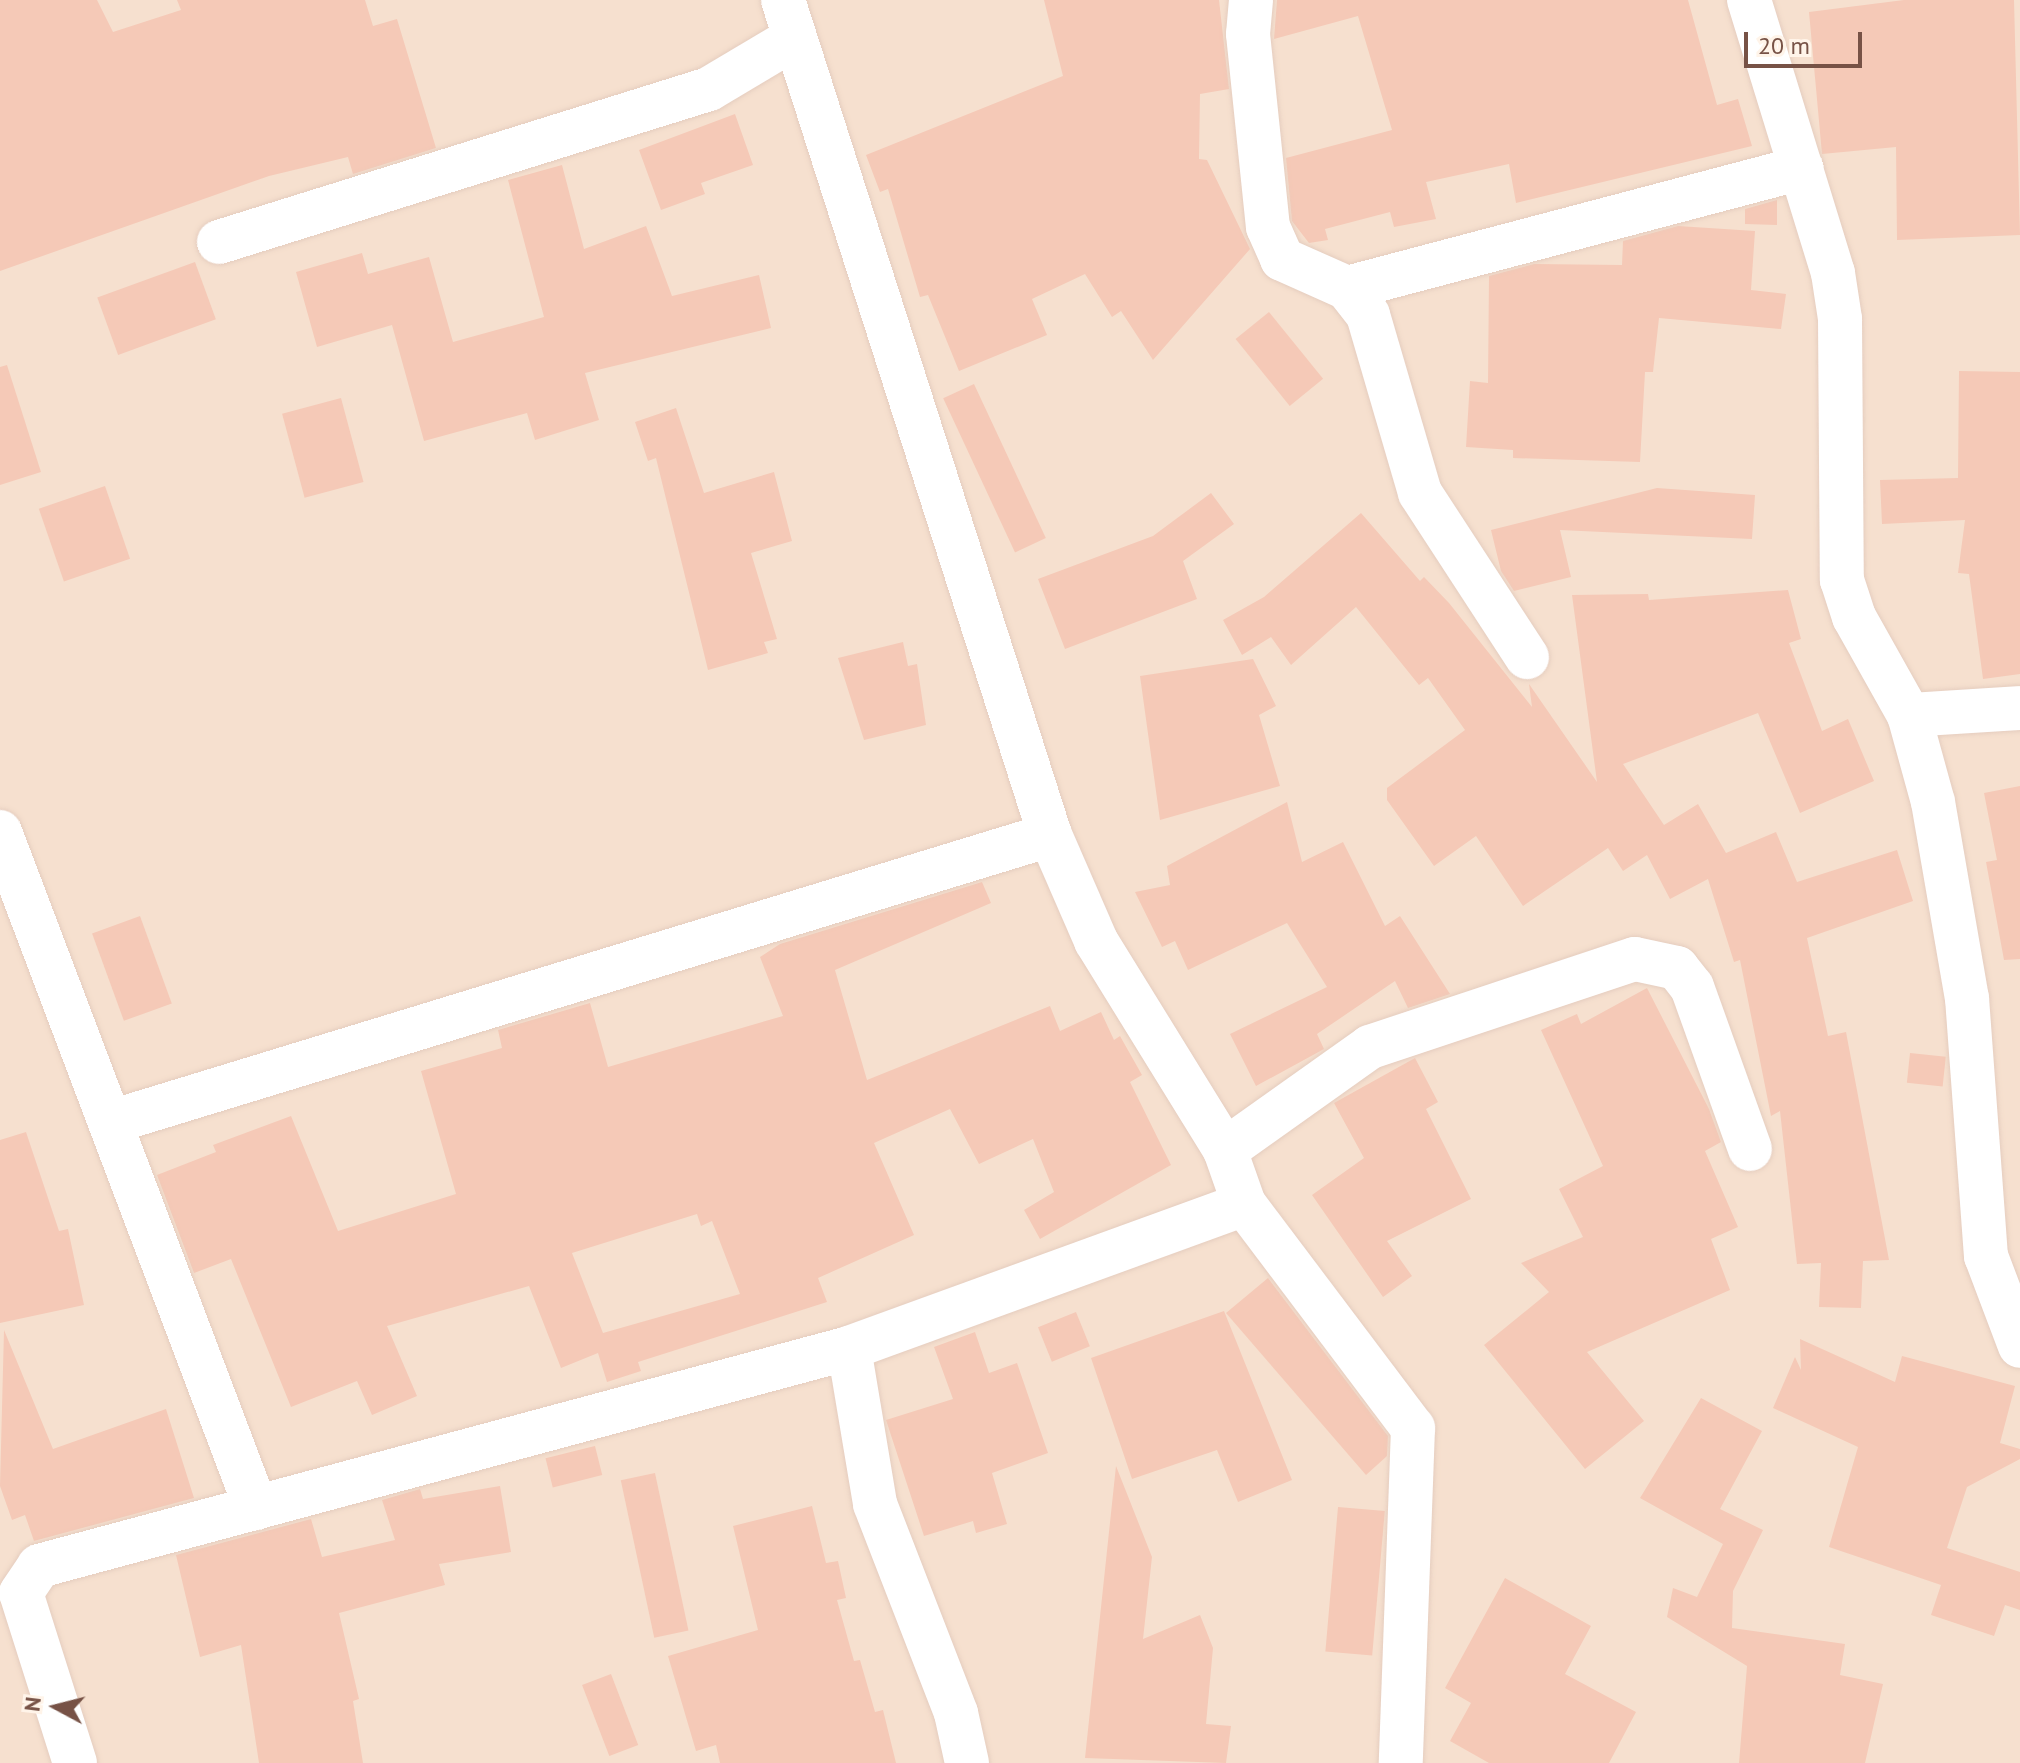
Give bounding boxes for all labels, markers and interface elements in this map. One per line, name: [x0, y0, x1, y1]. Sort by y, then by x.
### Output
scale bar: [1748, 16, 1866, 66]
text: 20 m: [1758, 30, 1810, 61]
north arrow: [16, 1667, 96, 1747]
text: N: [17, 1695, 47, 1713]

